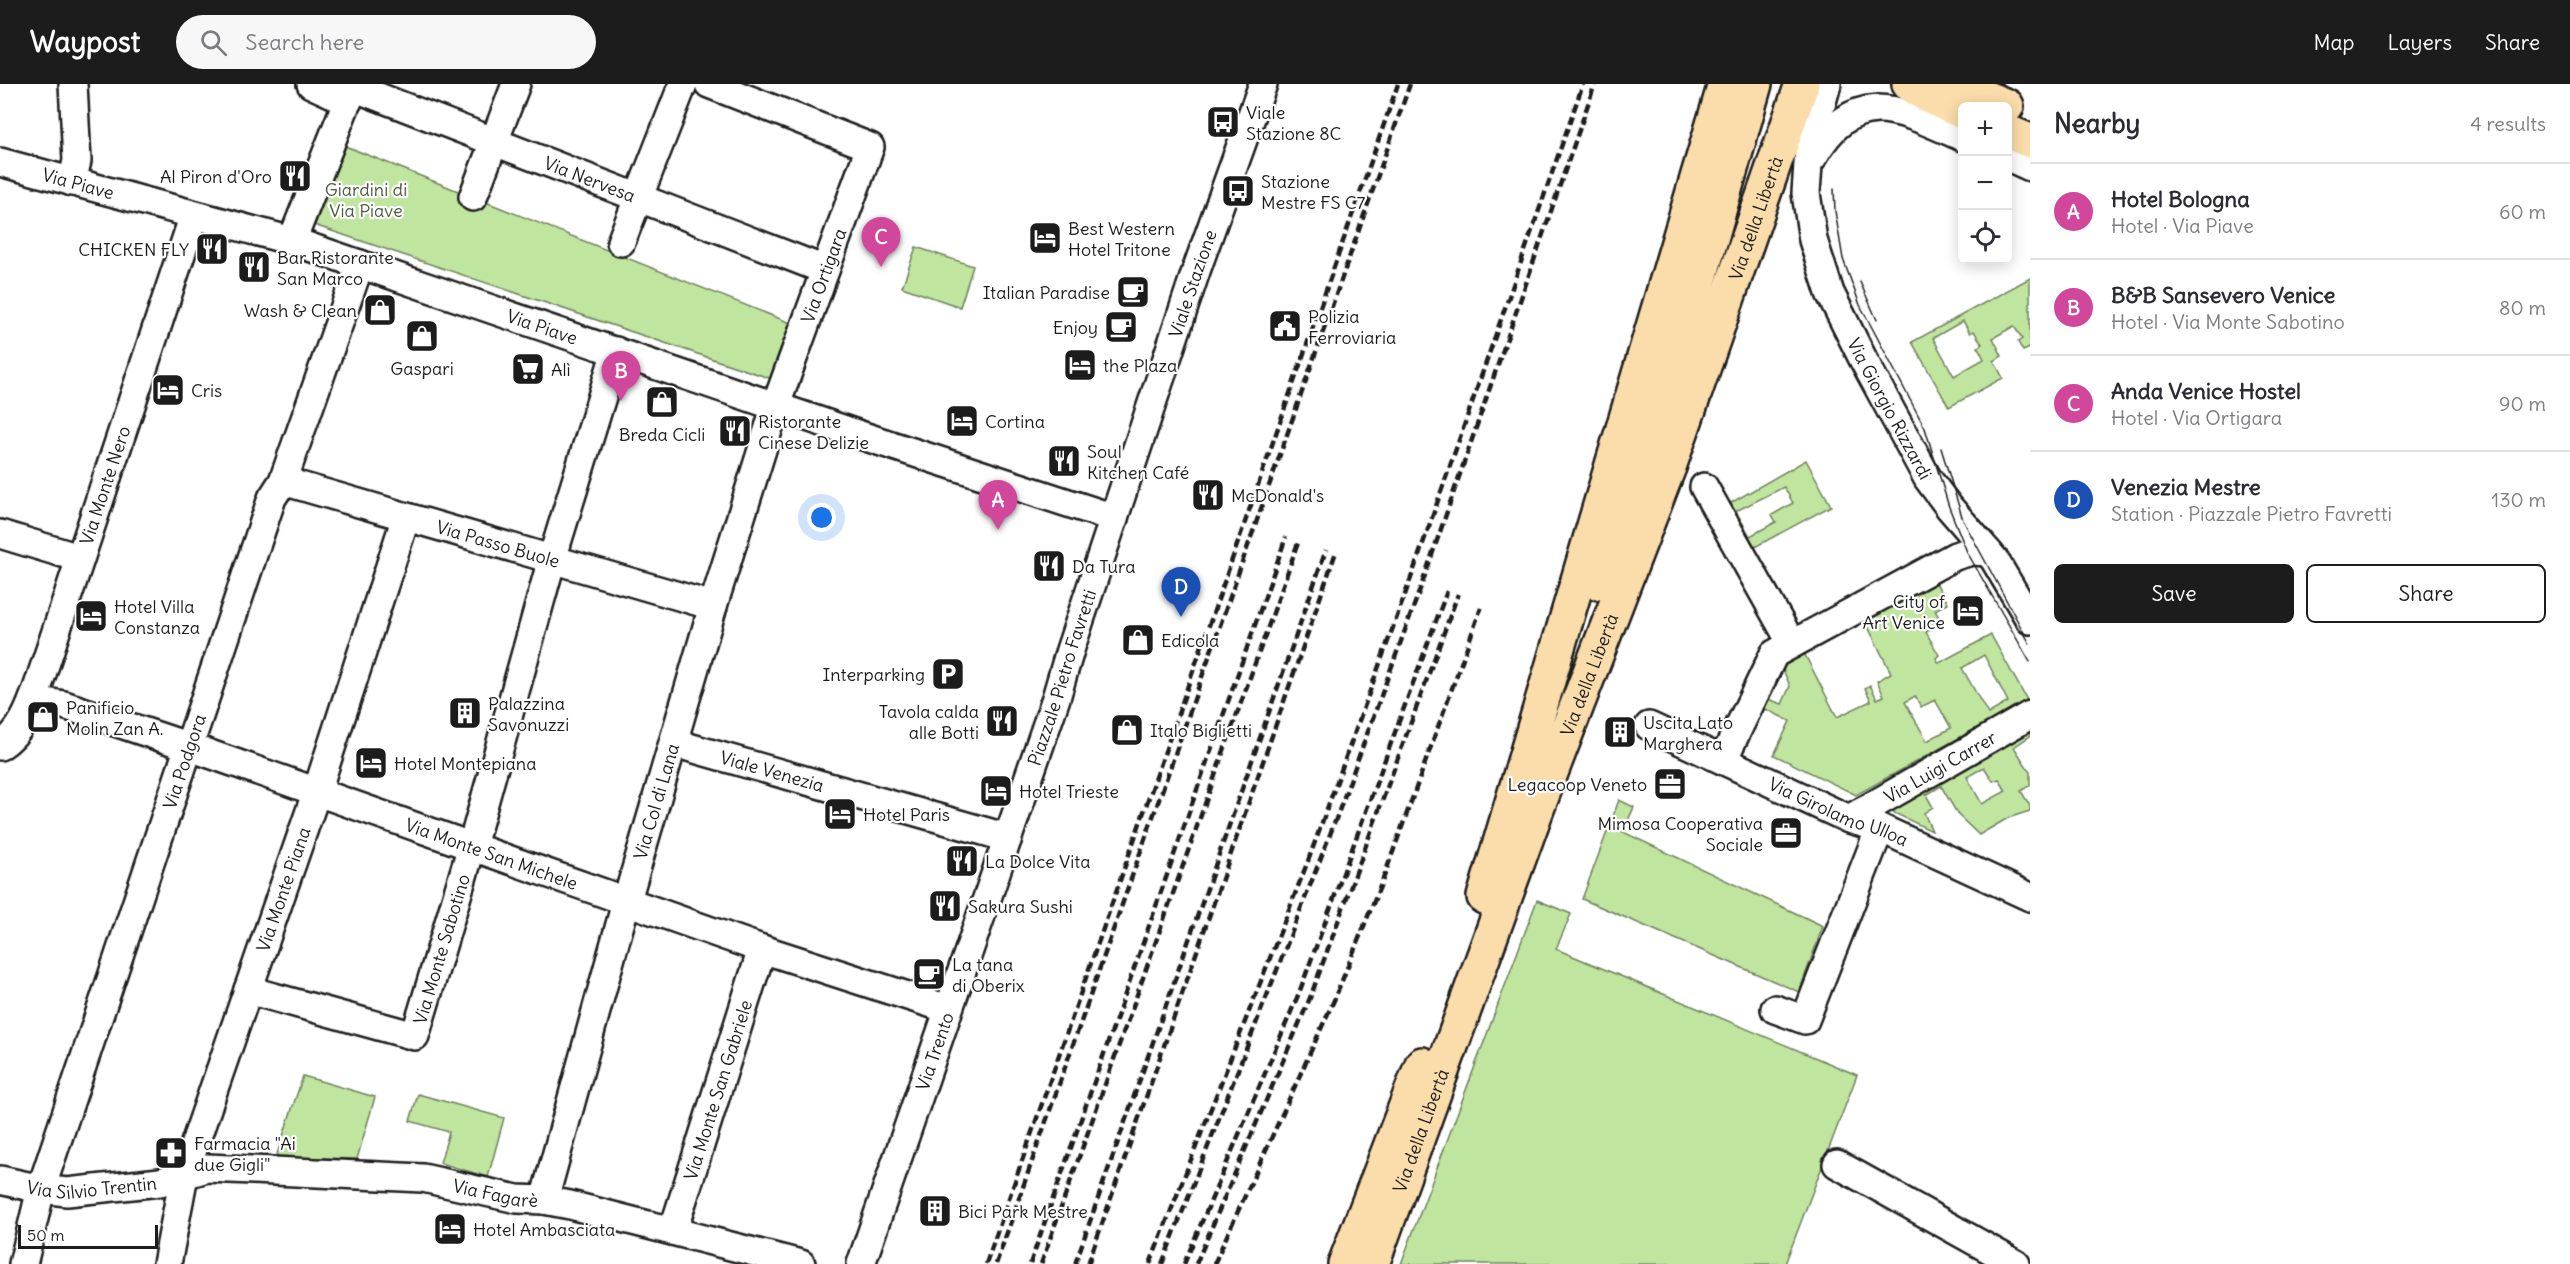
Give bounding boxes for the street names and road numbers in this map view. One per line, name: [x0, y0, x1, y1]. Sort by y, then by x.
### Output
street label: Via Nervesa: [541, 151, 639, 207]
street label: Via della Libertà: [1723, 153, 1788, 283]
street label: Via Piave: [40, 162, 117, 204]
street label: Via Ortigara: [795, 225, 851, 326]
street label: Viale Stazione: [1163, 226, 1221, 340]
street label: Via Piave: [504, 304, 581, 349]
street label: Via Giorgio Rizzardi: [1843, 334, 1937, 483]
street label: Via Monte Nero: [74, 423, 135, 548]
street label: Via Passo Buole: [434, 515, 563, 572]
street label: Piazzale Pietro Favretti: [1022, 586, 1101, 769]
street label: Via della Libertà: [1555, 610, 1623, 739]
street label: Via Podgora: [157, 711, 210, 812]
street label: Via Luigi Carrer: [1880, 725, 2001, 808]
street label: Via Col di Lana: [628, 741, 684, 862]
street label: Viale Venezia: [718, 745, 827, 797]
street label: Via Girolamo Ulloa: [1765, 772, 1912, 851]
street label: Via Monte San Michele: [402, 812, 581, 894]
street label: Via Monte Piana: [251, 824, 315, 955]
street label: Via Monte Sabotino: [408, 871, 474, 1027]
street label: Via Monte San Gabriele: [678, 997, 757, 1183]
street label: Via Trento: [910, 1009, 958, 1093]
street label: Via della Libertà: [1387, 1066, 1453, 1196]
street label: Via Silvio Trentin: [25, 1171, 158, 1204]
street label: Via Fagarè: [451, 1174, 538, 1211]

